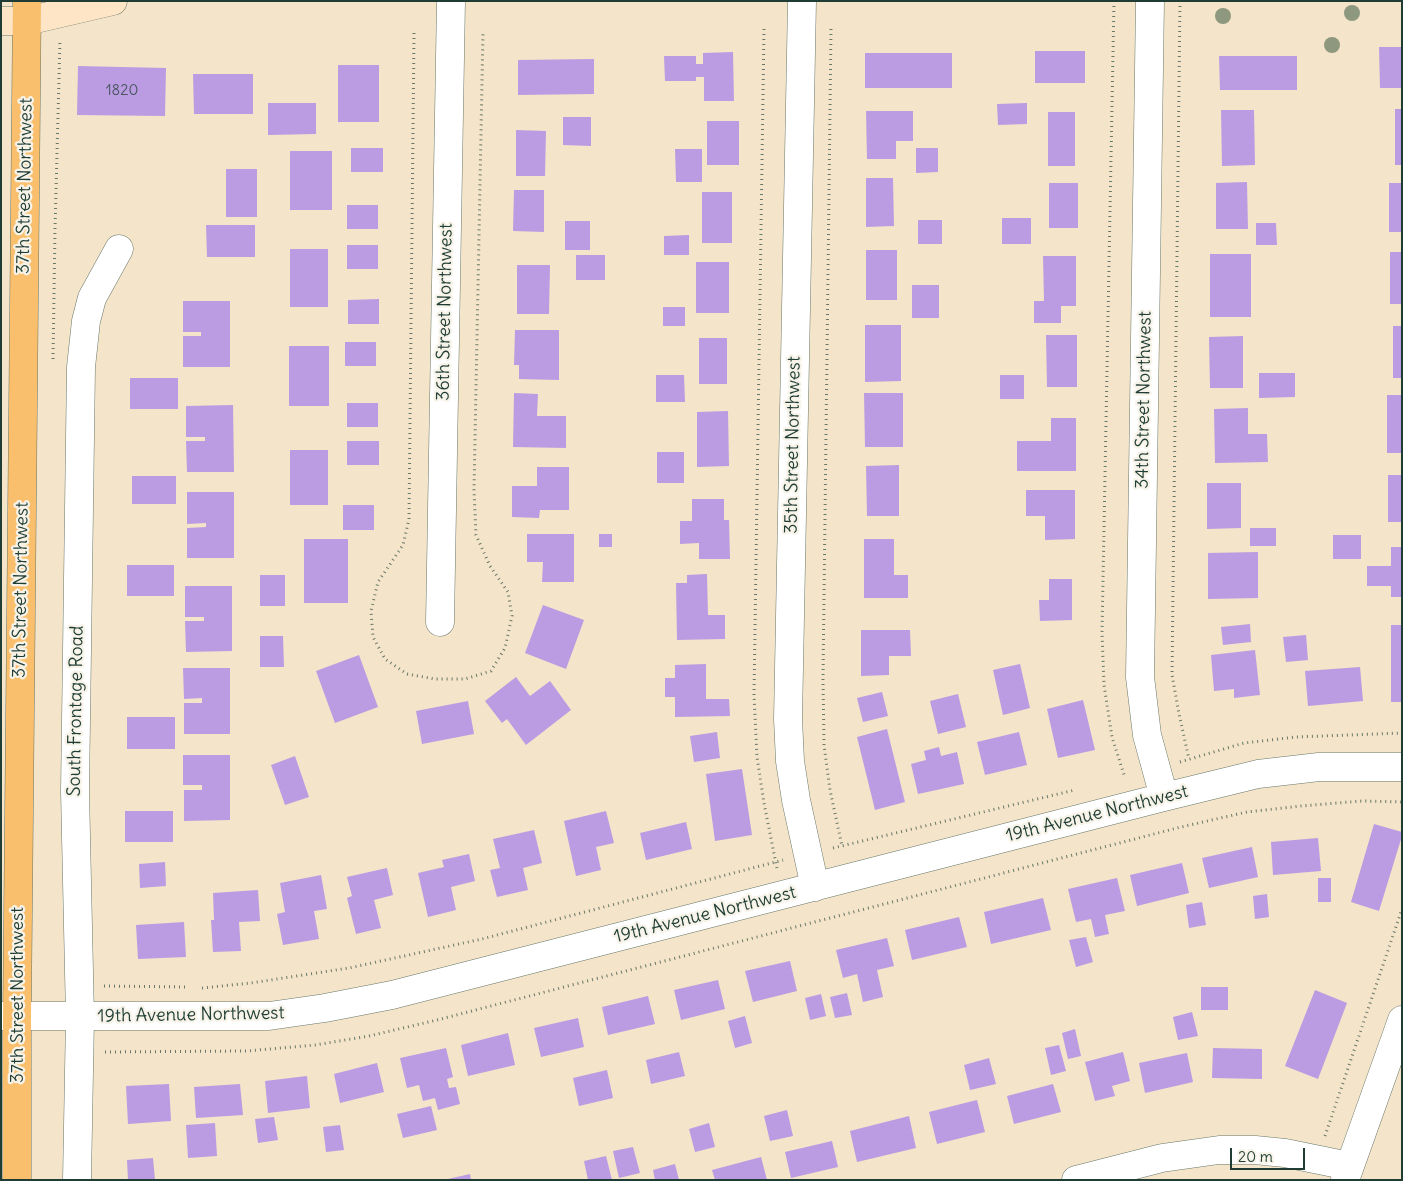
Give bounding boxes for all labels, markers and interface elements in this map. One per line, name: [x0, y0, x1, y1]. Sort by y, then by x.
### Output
house number: 1820: [106, 82, 138, 100]
street label: 37th Street Northwest: [13, 98, 37, 274]
street label: 36th Street Northwest: [433, 223, 457, 401]
street label: 34th Street Northwest: [1132, 311, 1156, 489]
street label: 35th Street Northwest: [781, 356, 805, 534]
street label: 37th Street Northwest: [9, 502, 33, 678]
street label: South Frontage Road: [64, 625, 88, 797]
street label: 19th Avenue Northwest: [1004, 781, 1190, 847]
street label: 19th Avenue Northwest: [612, 882, 798, 948]
street label: 37th Street Northwest: [7, 907, 29, 1083]
street label: 19th Avenue Northwest: [97, 1003, 285, 1027]
scale bar: [1233, 1138, 1308, 1170]
text: 20 m: [1238, 1147, 1273, 1166]

